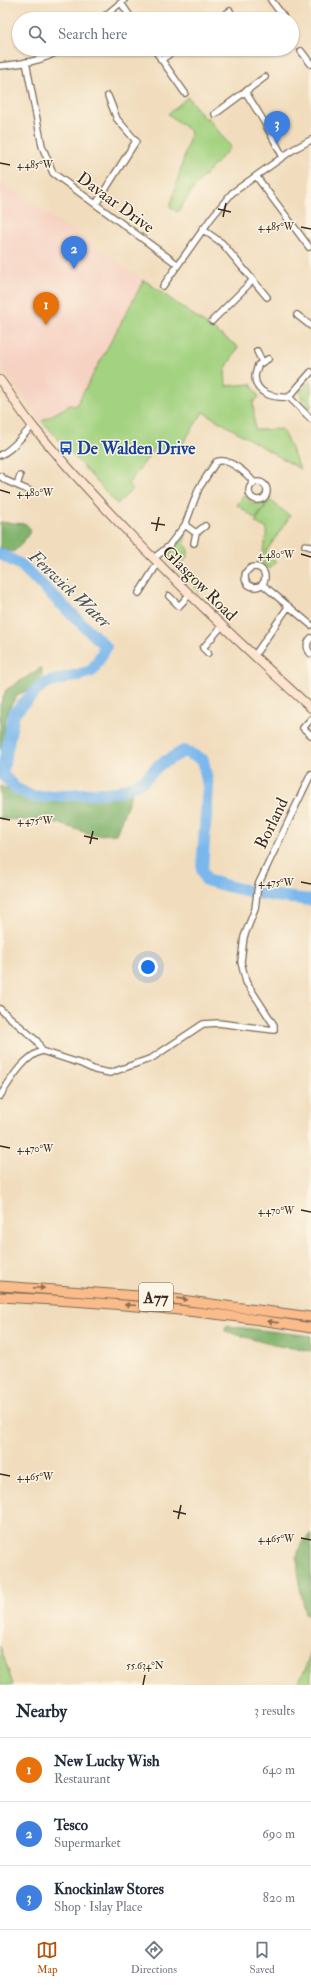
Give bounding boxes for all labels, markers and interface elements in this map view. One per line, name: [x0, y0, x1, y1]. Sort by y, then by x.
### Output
search box: [12, 12, 299, 56]
icon: search: [26, 23, 48, 45]
text: Search here: [58, 25, 127, 44]
pin: 3: [264, 111, 290, 144]
text: 4.485°W: [17, 159, 54, 171]
street label: Davaar Drive: [73, 167, 159, 238]
text: 4.485°W: [258, 221, 295, 233]
pin: 2: [61, 236, 87, 269]
pin: 1: [33, 292, 59, 325]
place label: De Walden Drive: [77, 438, 196, 459]
bus stop icon: De Walden Drive: [58, 440, 74, 456]
text: 4.480°W: [17, 487, 54, 499]
street label: Glasgow Road: [158, 541, 242, 626]
water label: Fenwick Water: [23, 545, 117, 634]
text: 4.480°W: [258, 549, 295, 561]
street label: Borland: [250, 794, 293, 852]
text: 4.475°W: [17, 815, 54, 827]
text: 4.475°W: [258, 877, 295, 889]
your location: [138, 957, 158, 977]
text: 4.470°W: [17, 1143, 54, 1155]
text: 4.470°W: [258, 1205, 295, 1217]
road number: A77: [139, 1283, 173, 1311]
one-way arrow: [33, 1284, 45, 1291]
one-way arrow: [176, 1296, 188, 1303]
one-way arrow: [124, 1302, 136, 1309]
one-way arrow: [266, 1319, 279, 1325]
text: 4.465°W: [17, 1471, 54, 1483]
text: 4.465°W: [258, 1533, 295, 1545]
text: 55.634°N: [126, 1660, 164, 1672]
text: Nearby: [16, 1701, 67, 1722]
text: 3 results: [254, 1703, 295, 1719]
text: New Lucky Wish: [54, 1752, 160, 1771]
text: 1: [27, 1762, 31, 1778]
text: 640 m: [262, 1762, 295, 1778]
text: Restaurant: [54, 1771, 110, 1787]
text: Tesco: [54, 1816, 88, 1835]
text: 2: [26, 1826, 32, 1842]
text: 690 m: [262, 1826, 295, 1842]
text: Supermarket: [54, 1835, 121, 1851]
text: Knockinlaw Stores: [54, 1880, 164, 1899]
text: 3: [27, 1890, 32, 1906]
text: 820 m: [263, 1890, 295, 1906]
text: Shop · Islay Place: [54, 1899, 143, 1915]
tab: Map: [36, 1939, 58, 1976]
tab: Directions: [131, 1939, 177, 1976]
tab: Saved: [250, 1939, 275, 1976]

